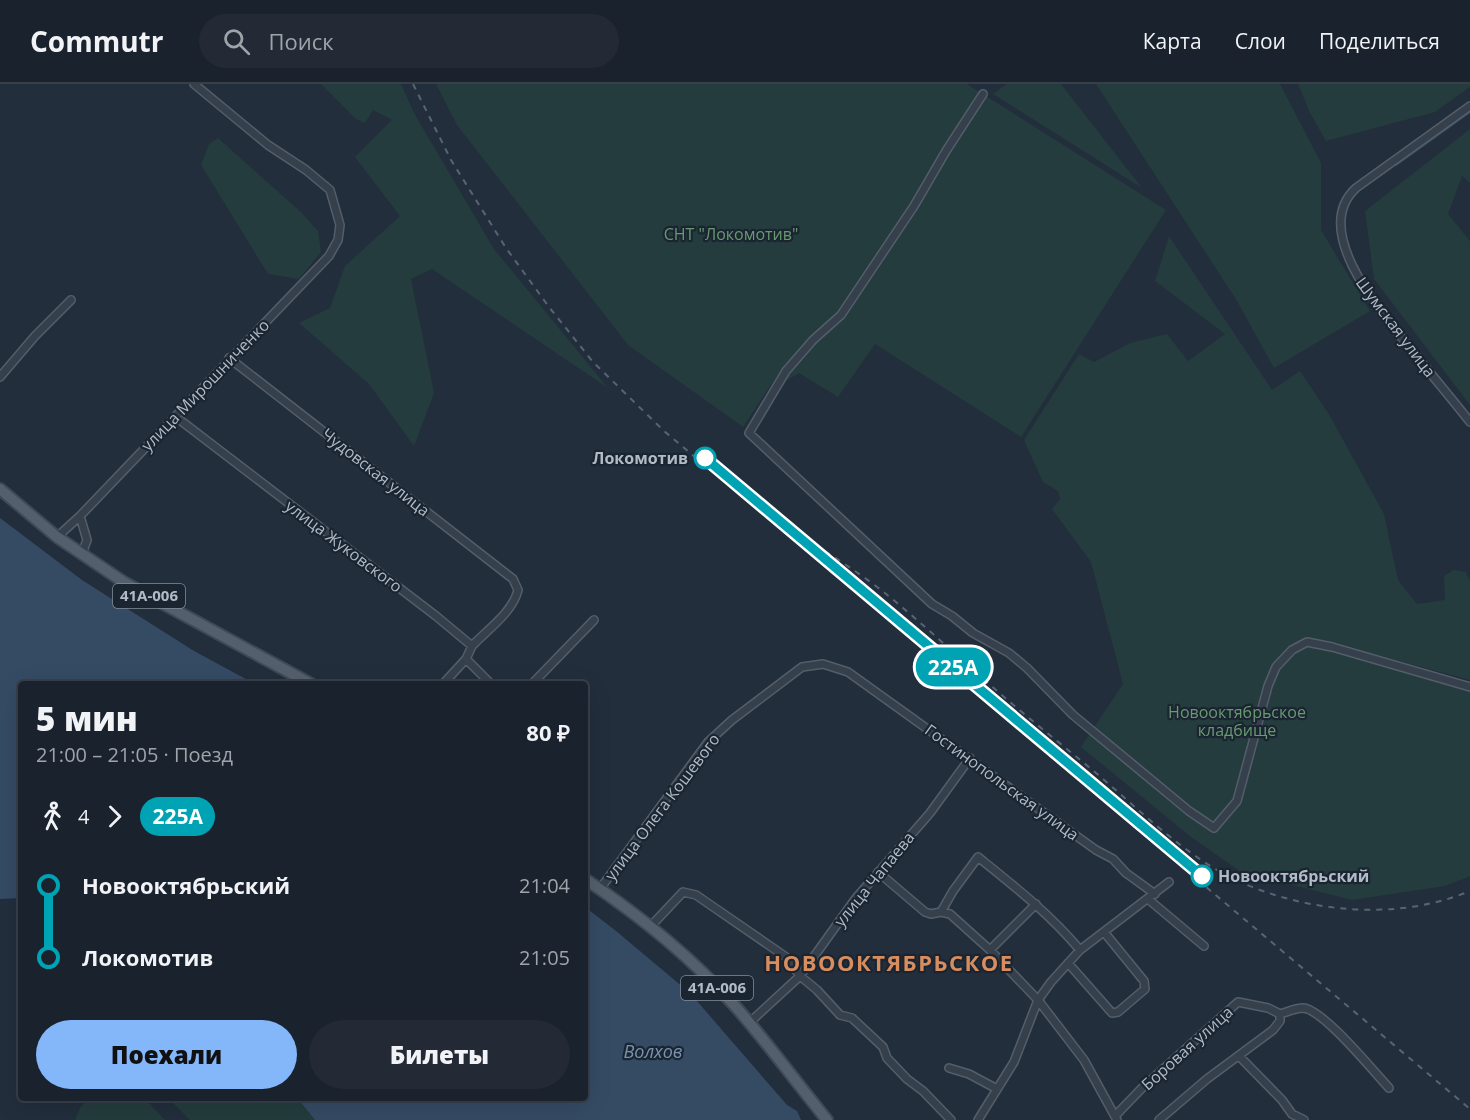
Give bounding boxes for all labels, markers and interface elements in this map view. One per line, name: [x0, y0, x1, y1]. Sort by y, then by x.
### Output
search box: [199, 14, 619, 68]
text: Commutr: [30, 22, 163, 60]
icon: search: [220, 25, 253, 58]
text: Поиск: [268, 26, 334, 56]
text: Карта: [1143, 27, 1202, 55]
text: Слои: [1235, 27, 1286, 55]
text: Поделиться: [1319, 27, 1440, 55]
park label: СНТ "Локомотив": [664, 223, 798, 245]
street label: Шумская улица: [1351, 272, 1441, 382]
street label: улица Мирошниченко: [136, 314, 274, 456]
street label: Чудовская улица: [318, 423, 434, 521]
place label: Локомотив: [593, 447, 688, 469]
marker: Локомотив: [694, 447, 716, 469]
street label: улица Жуковского: [281, 495, 407, 597]
road number: 41А-006: [113, 584, 185, 608]
line badge: 225А: [911, 648, 995, 686]
text: 225А: [928, 653, 978, 681]
text: 5 мин: [36, 696, 138, 741]
park label: Новооктябрьское кладбище: [1168, 701, 1306, 741]
text: 80 ₽: [526, 717, 570, 747]
street label: Гостинопольская улица: [921, 719, 1083, 845]
street label: улица Олега Кошевого: [599, 729, 725, 885]
text: 21:00 – 21:05 · Поезд: [36, 741, 233, 768]
icon: walk: [36, 800, 69, 833]
icon: forward: [98, 800, 131, 833]
text: 225А: [152, 802, 203, 830]
text: 4: [78, 803, 89, 830]
street label: улица Чапаева: [829, 827, 919, 931]
marker: Новооктябрьский: [1191, 865, 1213, 887]
place label: Новооктябрьский: [1218, 865, 1369, 887]
text: Новооктябрьский: [82, 870, 290, 900]
text: 21:04: [519, 872, 570, 899]
text: Локомотив: [82, 942, 213, 972]
text: 21:05: [519, 944, 570, 971]
district label: НОВООКТЯБРЬСКОЕ: [764, 947, 1014, 977]
road number: 41А-006: [681, 976, 753, 1000]
street label: Боровая улица: [1136, 1001, 1238, 1095]
button: Поехали: [36, 1020, 297, 1089]
button: Билеты: [309, 1020, 570, 1089]
water label: Волхов: [623, 1039, 683, 1063]

